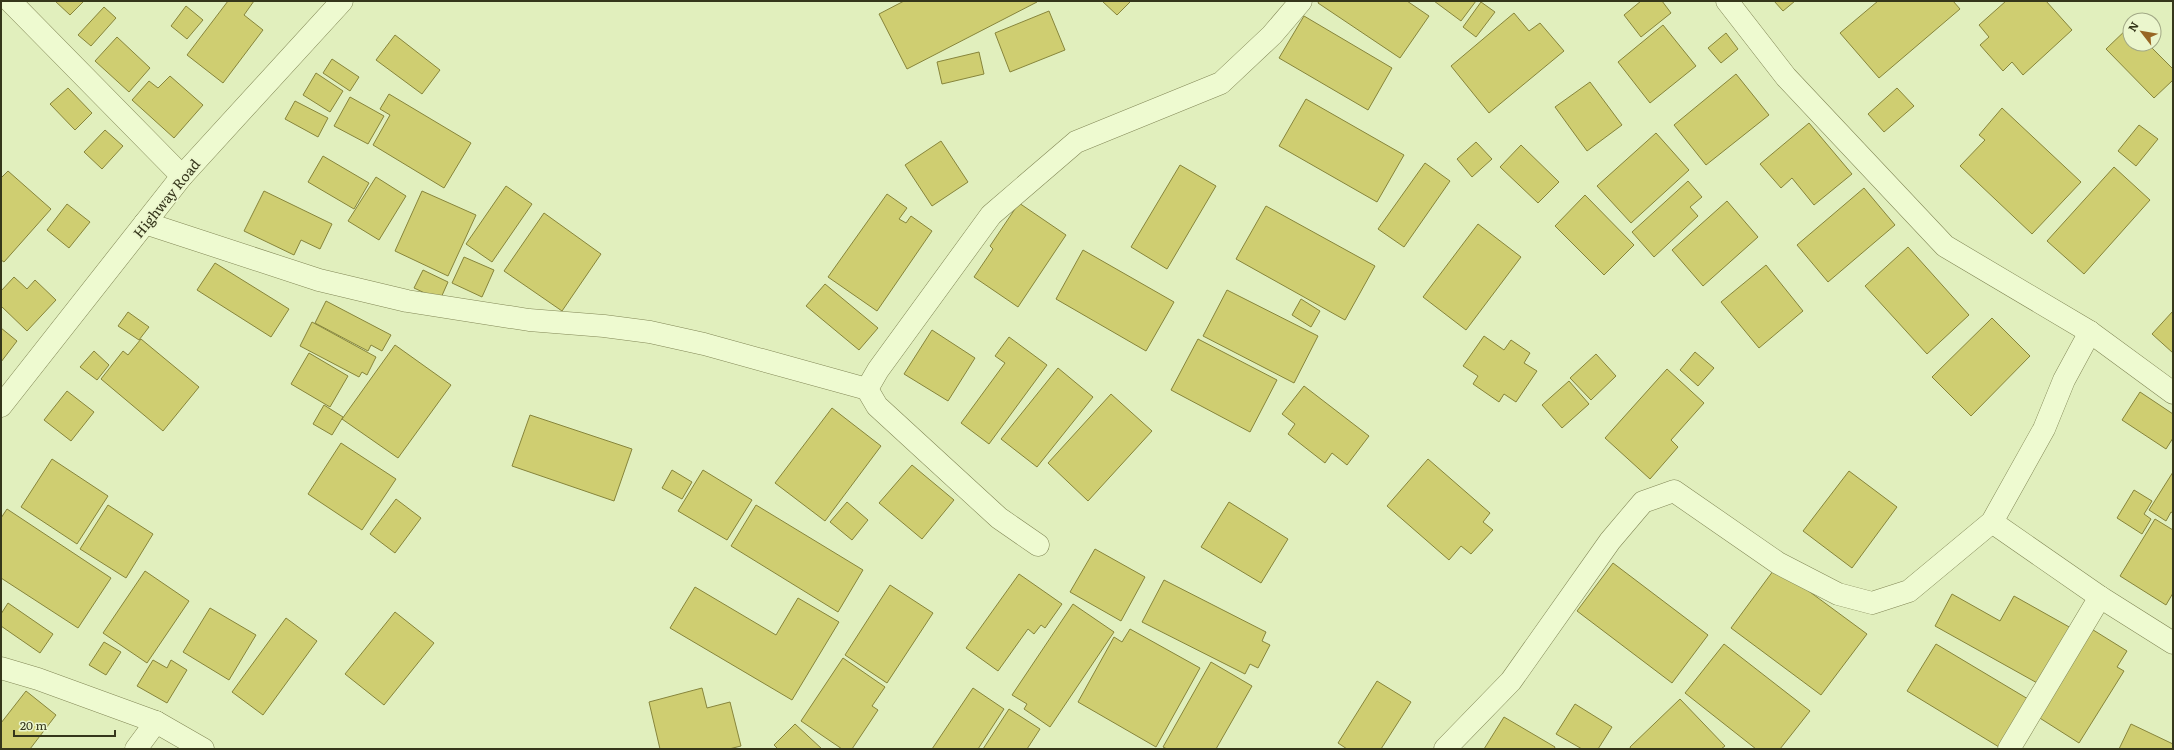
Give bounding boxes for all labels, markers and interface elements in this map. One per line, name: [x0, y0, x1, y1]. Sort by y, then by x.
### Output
north arrow: [2122, 12, 2162, 52]
text: N: [2123, 18, 2142, 34]
street label: Highway Road: [128, 154, 204, 242]
scale bar: [14, 712, 115, 738]
text: 20 m: [20, 716, 47, 734]

